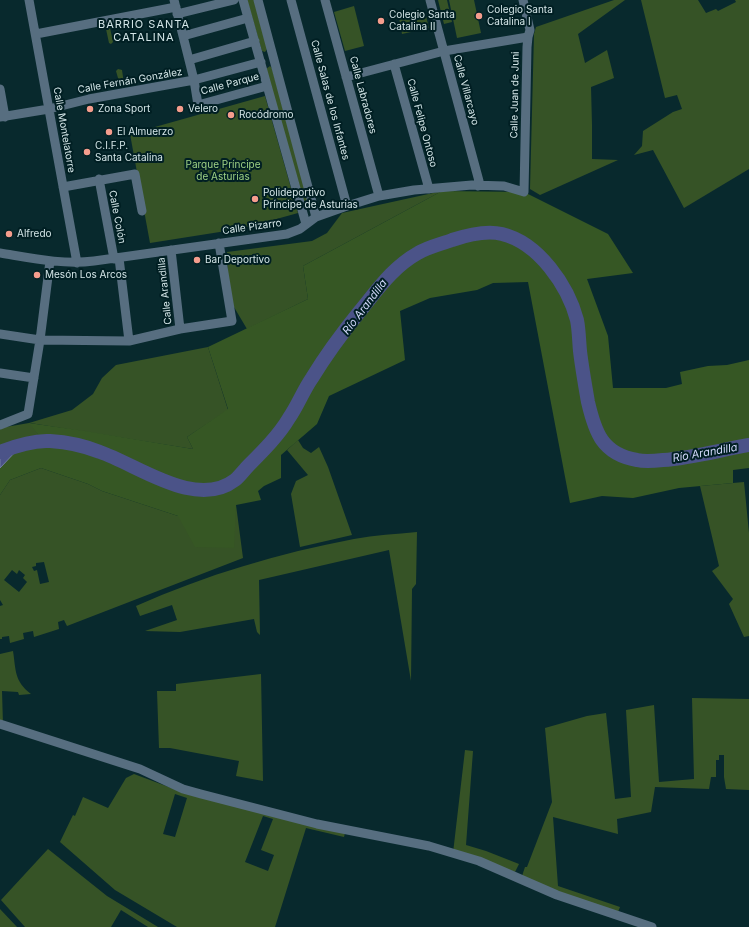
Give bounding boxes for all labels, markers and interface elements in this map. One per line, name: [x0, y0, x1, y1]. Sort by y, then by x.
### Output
place label: Colegio Santa Catalina I: [487, 4, 553, 28]
place label: Colegio Santa Catalina II: [389, 9, 455, 32]
marker: Colegio Santa Catalina I: [474, 11, 484, 21]
marker: Colegio Santa Catalina II: [376, 16, 386, 26]
district label: BARRIO SANTA CATALINA: [98, 18, 190, 44]
street label: Calle Salas de los Infantes: [308, 39, 352, 161]
street label: Calle Juan de Juni: [508, 51, 522, 139]
street label: Calle Villarcayo: [451, 53, 481, 127]
street label: Calle Labradores: [347, 55, 379, 135]
street label: Calle Fernán González: [77, 66, 183, 96]
street label: Calle Parque: [200, 70, 260, 98]
street label: Calle Felipe Ontoso: [404, 77, 440, 169]
street label: Calle Montelatorre: [51, 86, 77, 174]
place label: Zona Sport: [98, 103, 150, 115]
place label: Velero: [188, 103, 218, 115]
marker: Zona Sport: [85, 104, 95, 114]
marker: Velero: [175, 104, 185, 114]
place label: Rocódromo: [239, 109, 293, 121]
marker: Rocódromo: [226, 110, 236, 120]
place label: El Almuerzo: [117, 126, 173, 138]
marker: El Almuerzo: [104, 127, 114, 137]
place label: C.I.F.P. Santa Catalina: [95, 140, 163, 164]
marker: C.I.F.P. Santa Catalina: [82, 147, 92, 157]
park label: Parque Príncipe de Asturias: [185, 159, 261, 182]
place label: Polideportivo Príncipe de Asturias: [263, 187, 358, 210]
street label: Calle Colón: [106, 189, 128, 245]
marker: Polideportivo Príncipe de Asturias: [250, 194, 260, 204]
street label: Calle Pizarro: [222, 217, 282, 237]
place label: Alfredo: [17, 228, 52, 240]
marker: Alfredo: [4, 229, 14, 239]
place label: Bar Deportivo: [205, 254, 270, 266]
marker: Bar Deportivo: [192, 255, 202, 265]
street label: Calle Arandilla: [155, 257, 175, 325]
place label: Mesón Los Arcos: [45, 269, 127, 281]
marker: Mesón Los Arcos: [32, 270, 42, 280]
water label: Río Arandilla: [340, 277, 390, 337]
water label: Río Arandilla: [671, 441, 739, 465]

